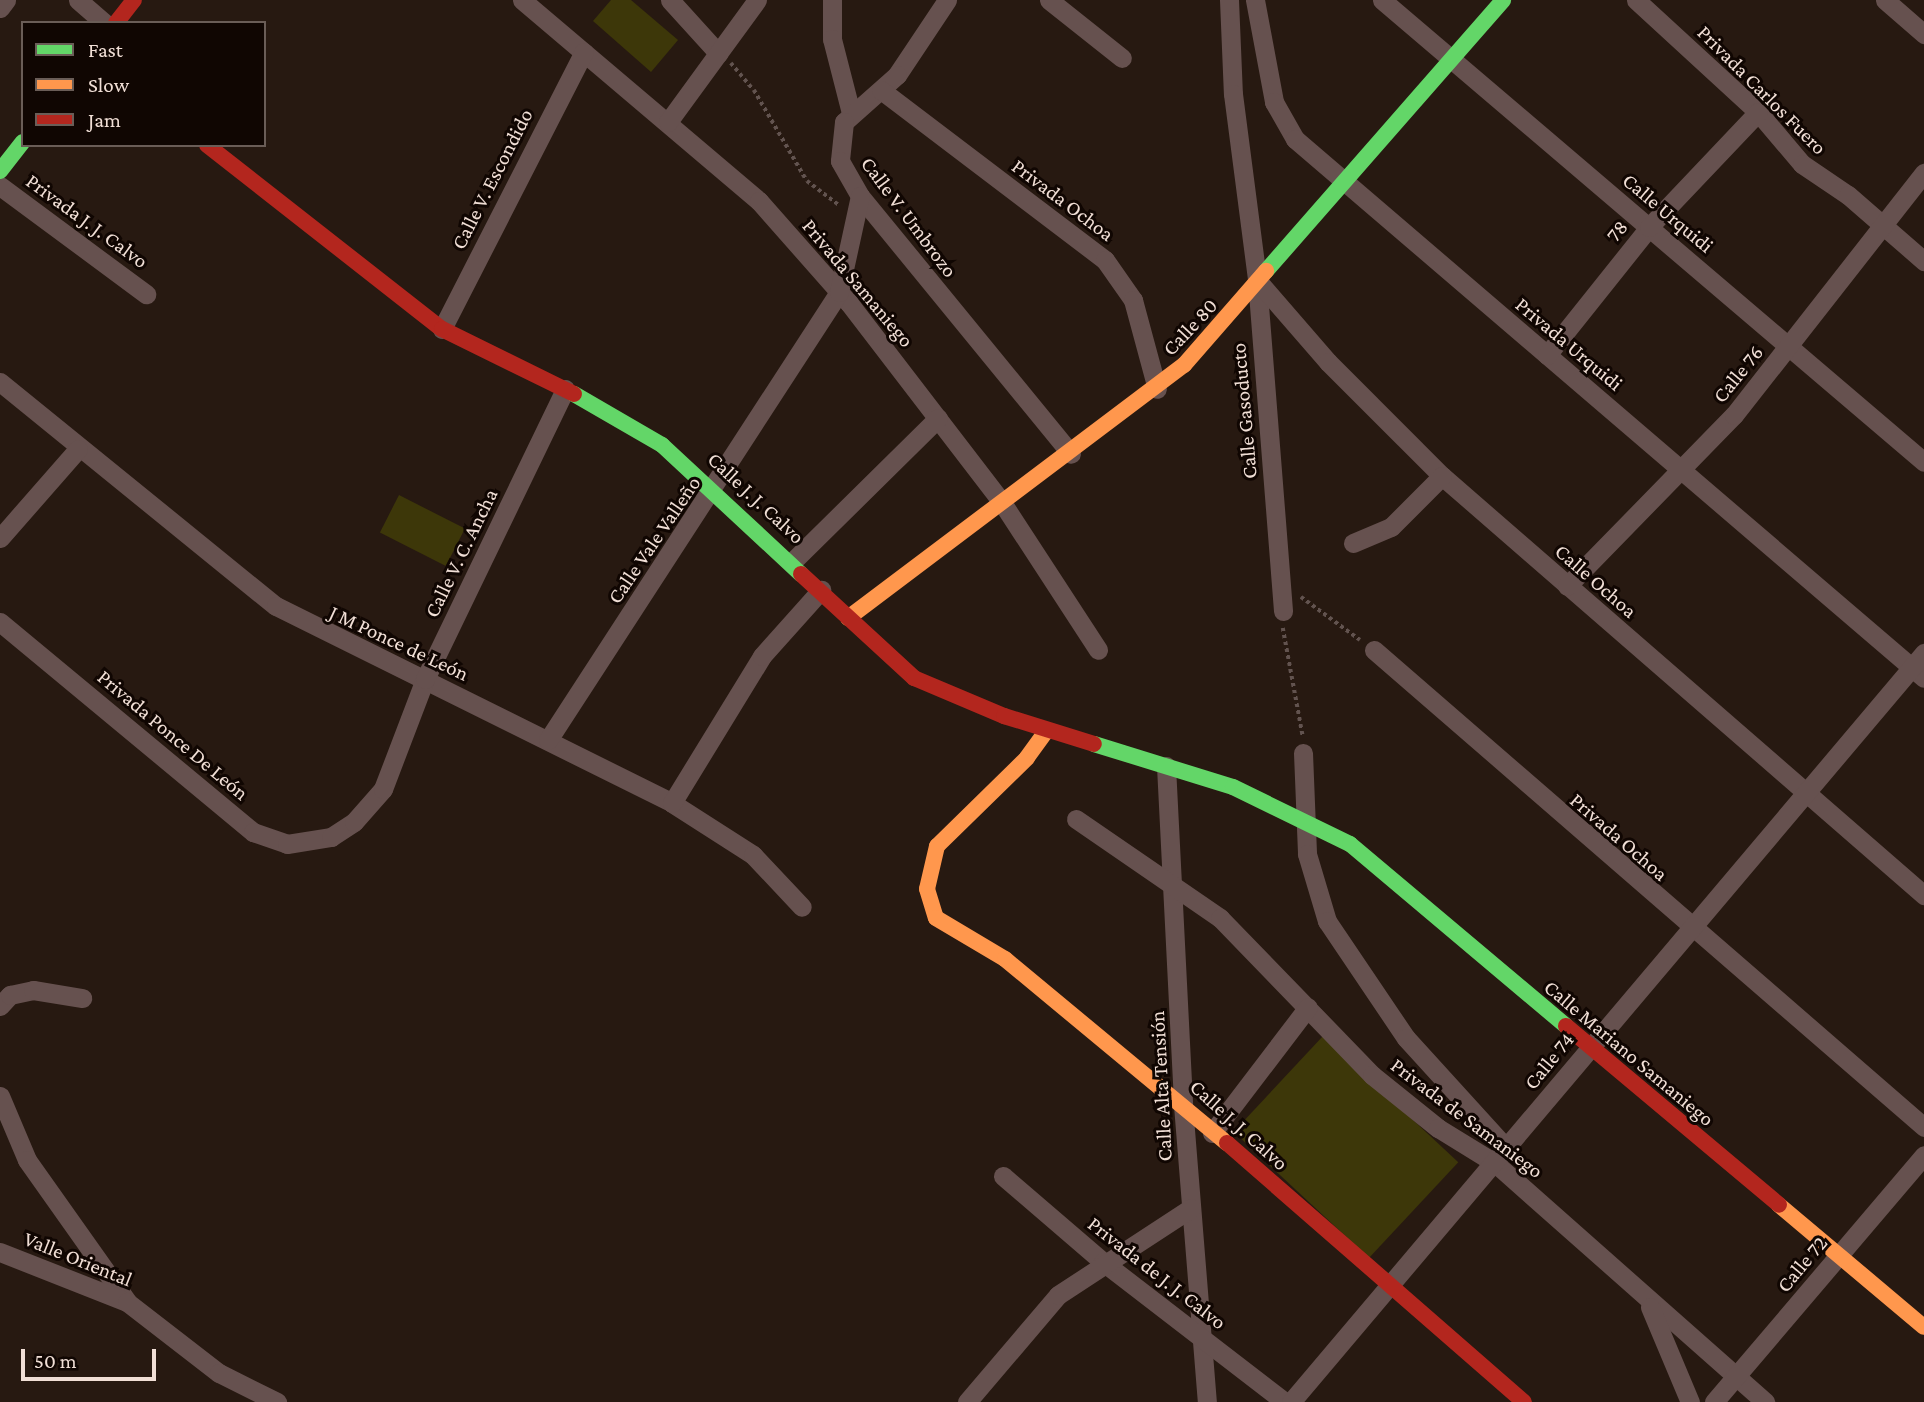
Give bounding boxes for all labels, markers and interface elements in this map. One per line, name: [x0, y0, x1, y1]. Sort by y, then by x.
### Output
street label: Privada Carlos Fuero: [1692, 20, 1832, 160]
legend: [21, 21, 266, 147]
text: Fast: [88, 38, 123, 62]
text: Slow: [88, 73, 129, 97]
street label: Calle V. Escondido: [446, 105, 538, 253]
text: Jam: [88, 108, 121, 132]
street label: Calle V. Umbrozo: [855, 152, 963, 282]
street label: Privada Ochoa: [1007, 153, 1119, 247]
street label: Privada J. J. Calvo: [21, 168, 153, 274]
street label: Calle Urquidi: [1617, 168, 1719, 258]
street label: Privada Samaniego: [797, 214, 919, 352]
street label: 78: [1601, 215, 1633, 247]
street label: Privada Urquidi: [1510, 292, 1628, 396]
street label: Calle 80: [1157, 293, 1223, 361]
street label: Calle 76: [1707, 340, 1769, 408]
street label: Calle Gasoducto: [1226, 342, 1262, 480]
street label: Calle J. J. Calvo: [702, 447, 810, 549]
street label: Calle Vale Valleño: [602, 471, 706, 609]
street label: Calle V. C. Ancha: [419, 484, 503, 622]
street label: Calle Ochoa: [1550, 539, 1642, 623]
street label: J M Ponce de León: [325, 600, 473, 686]
street label: Privada Ponce De León: [92, 664, 254, 806]
street label: Privada Ochoa: [1565, 788, 1673, 886]
street label: Calle Mariano Samaniego: [1539, 974, 1719, 1132]
street label: Calle Alta Tensión: [1144, 1010, 1178, 1162]
street label: Calle 74: [1518, 1027, 1580, 1095]
street label: Privada de Samaniego: [1386, 1052, 1548, 1184]
street label: Calle J. J. Calvo: [1185, 1074, 1293, 1176]
street label: Privada de J. J. Calvo: [1083, 1211, 1231, 1335]
street label: Valle Oriental: [20, 1226, 136, 1292]
street label: Calle 72: [1771, 1231, 1833, 1297]
scale bar: [24, 1336, 159, 1380]
text: 50 m: [34, 1349, 77, 1373]

